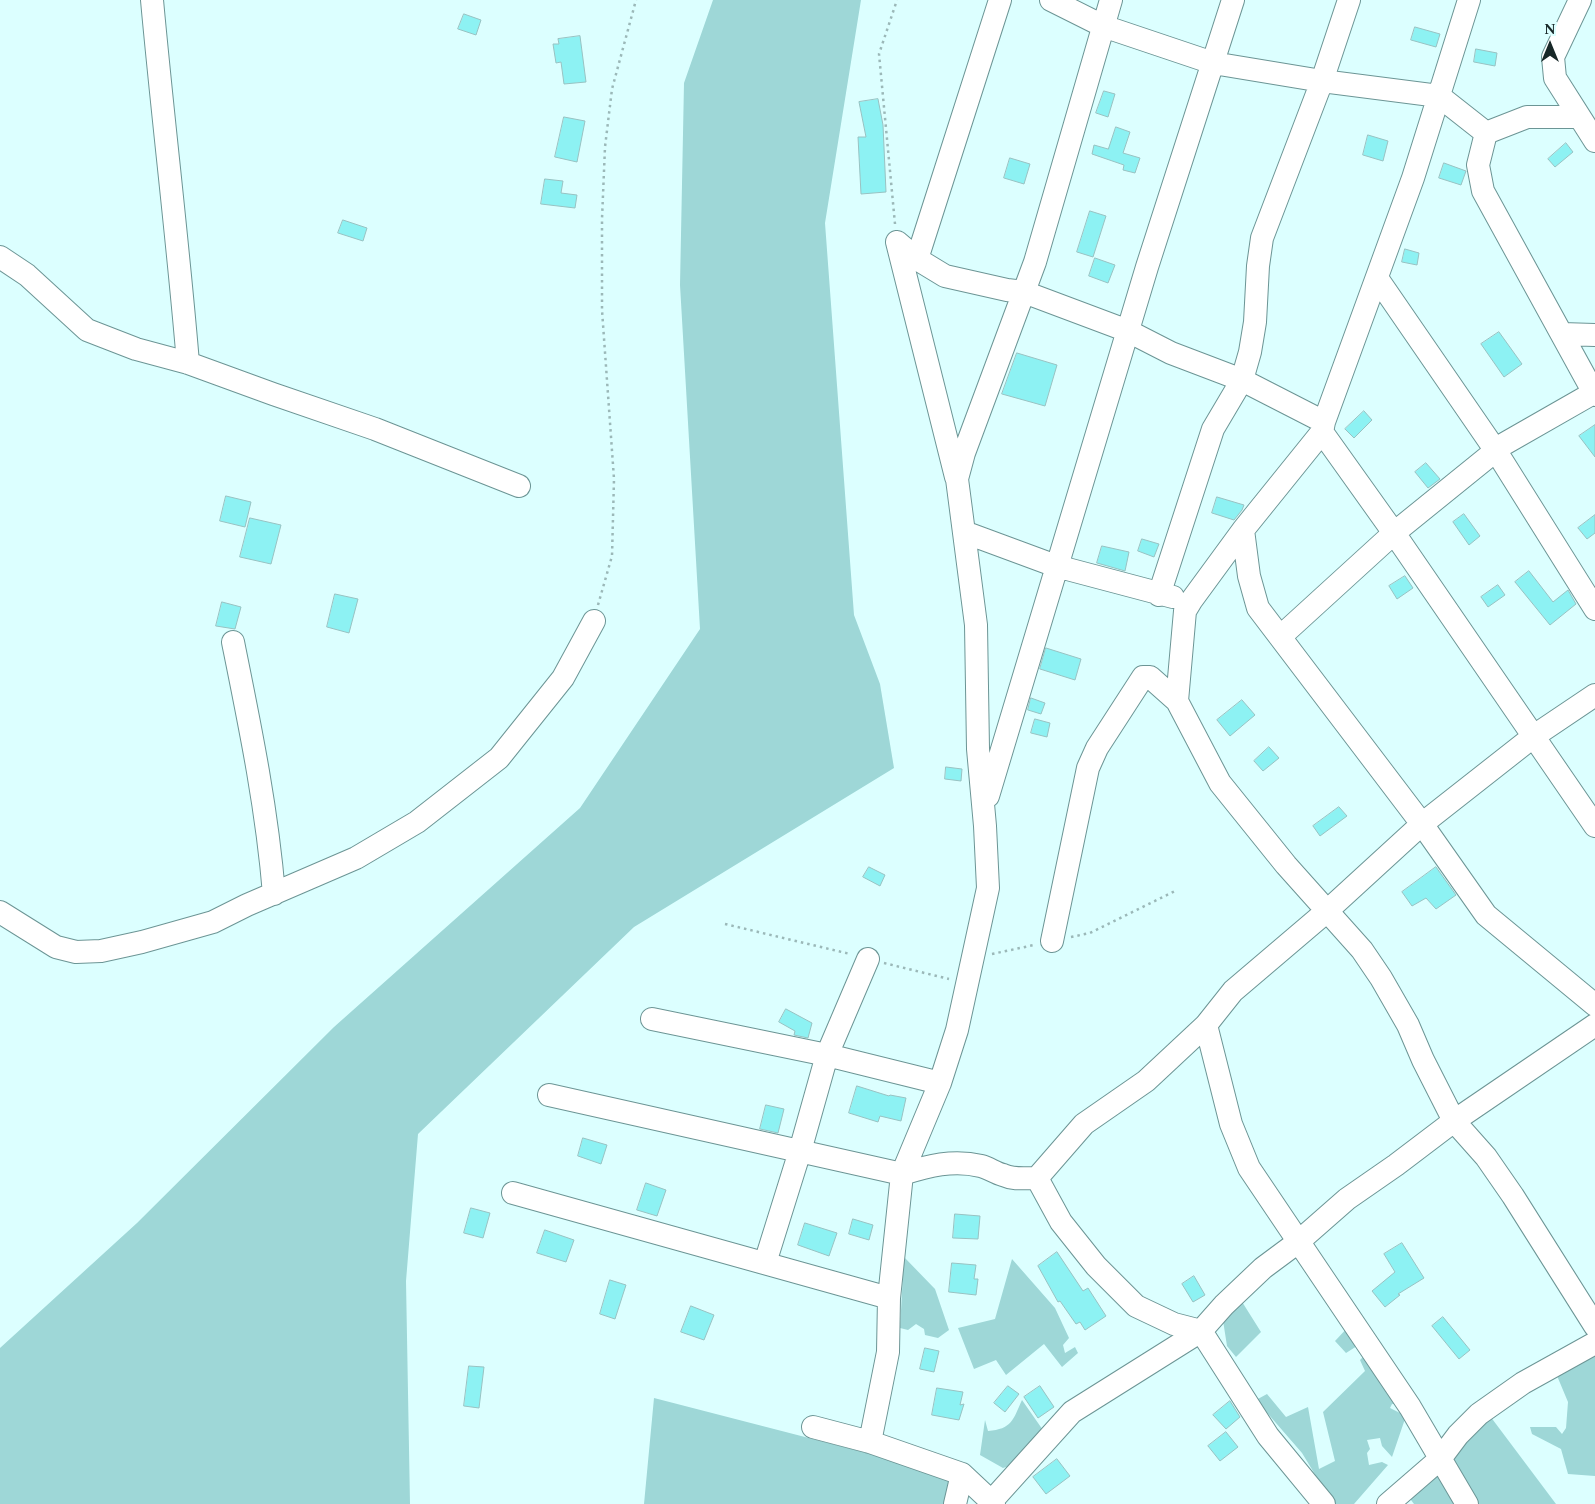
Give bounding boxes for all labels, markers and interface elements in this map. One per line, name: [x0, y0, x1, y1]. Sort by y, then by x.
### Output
text: N: [1544, 19, 1556, 40]
north arrow: [1525, 20, 1575, 70]

